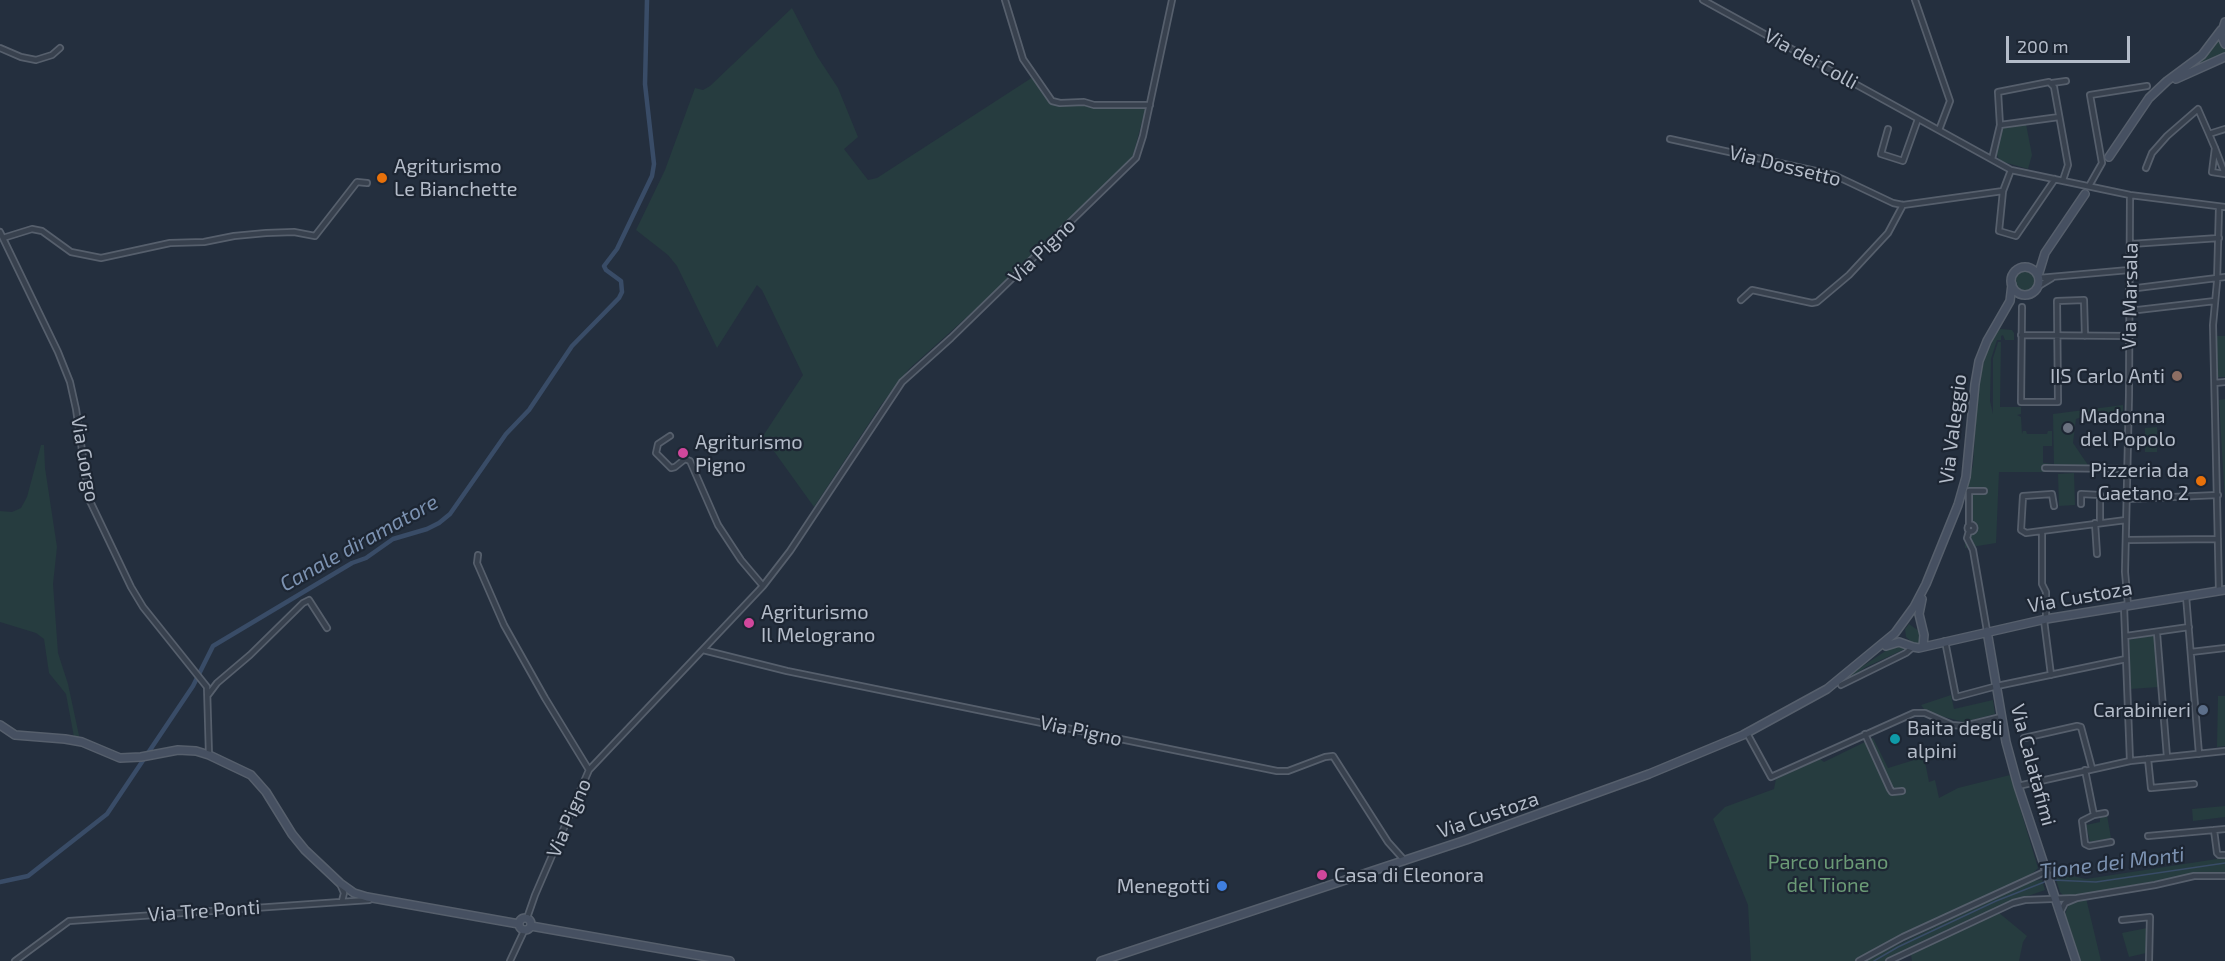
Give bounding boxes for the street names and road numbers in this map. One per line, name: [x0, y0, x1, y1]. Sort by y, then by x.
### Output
street label: Via dei Colli: [1760, 23, 1862, 95]
street label: Via Dossetto: [1726, 140, 1844, 192]
street label: Via Pigno: [1004, 213, 1080, 289]
street label: Via Marsala: [2117, 242, 2143, 350]
street label: Via Valeggio: [1934, 373, 1972, 485]
street label: Via Gorgo: [66, 414, 104, 504]
street label: Via Custoza: [2026, 576, 2134, 618]
street label: Via Calatafimi: [2005, 701, 2061, 829]
street label: Via Pigno: [1038, 711, 1124, 751]
street label: Via Pigno: [542, 775, 596, 861]
street label: Via Custoza: [1434, 786, 1542, 844]
street label: Via Tre Ponti: [147, 895, 261, 927]

